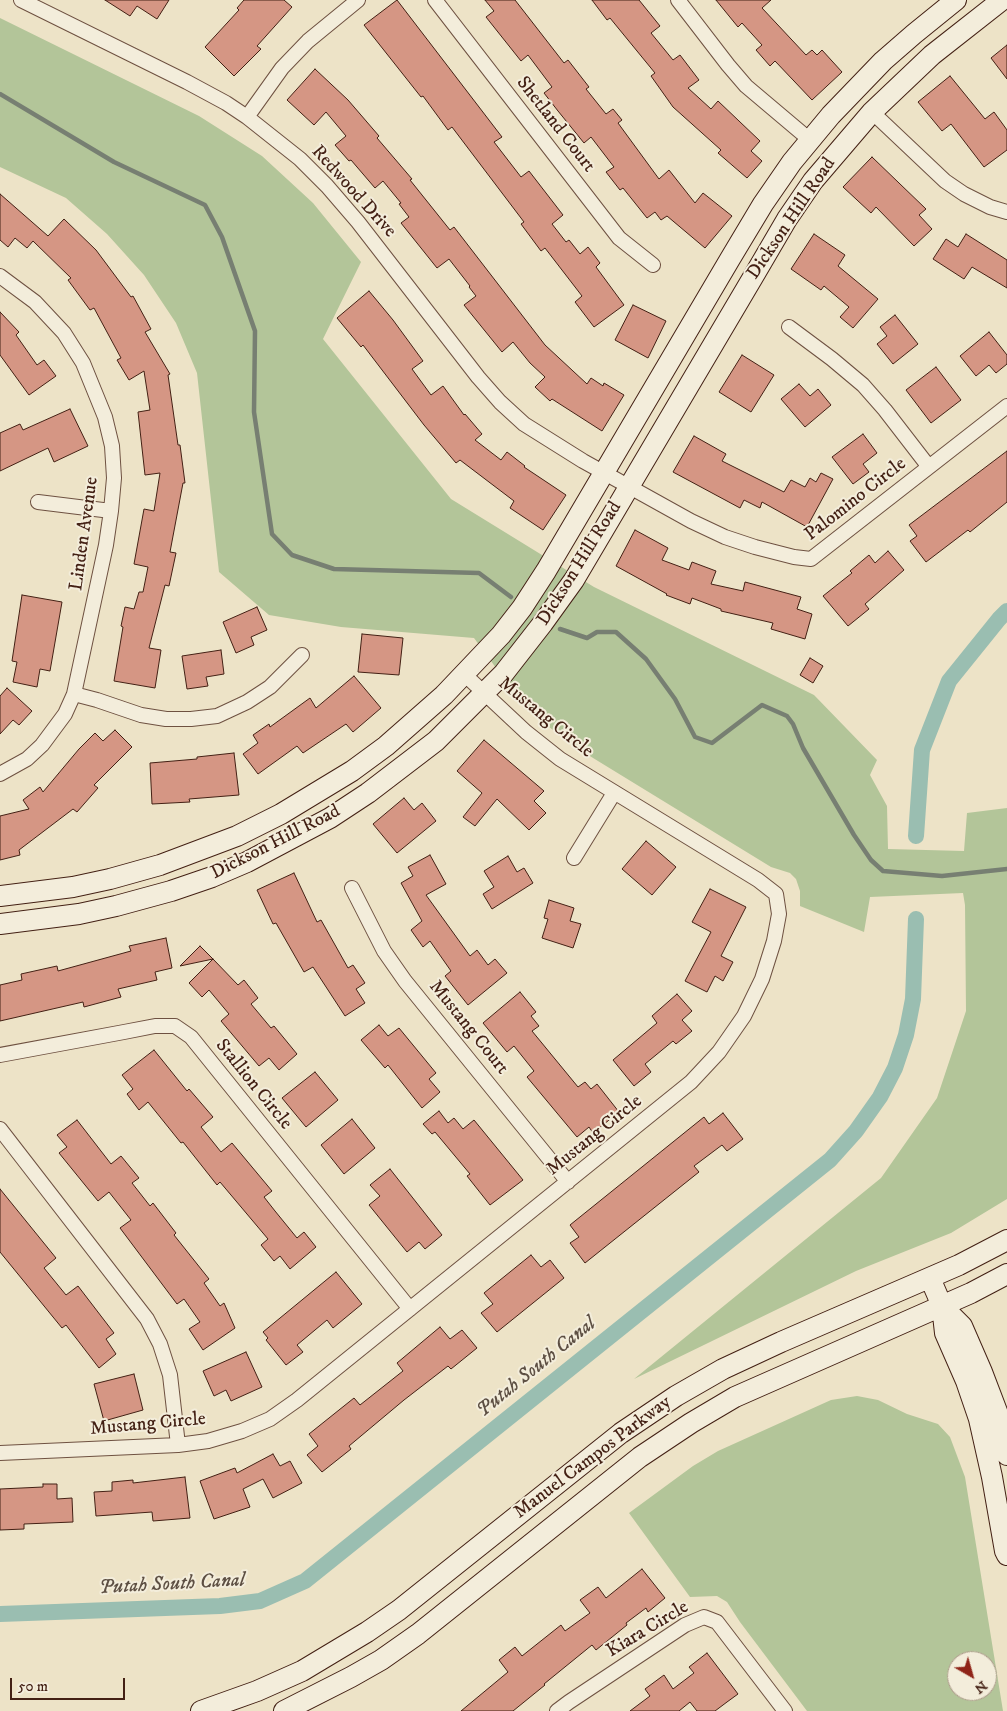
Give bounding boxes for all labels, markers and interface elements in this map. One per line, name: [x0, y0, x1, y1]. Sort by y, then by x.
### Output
street label: Shetland Court: [511, 73, 599, 177]
street label: Redwood Drive: [306, 141, 400, 243]
street label: Dickson Hill Road: [743, 154, 841, 284]
street label: Palomino Circle: [801, 453, 911, 547]
street label: Linden Avenue: [66, 476, 104, 592]
street label: Dickson Hill Road: [533, 498, 627, 630]
street label: Mustang Circle: [493, 673, 597, 763]
street label: Dickson Hill Road: [208, 801, 344, 885]
street label: Mustang Court: [423, 976, 513, 1080]
street label: Stallion Circle: [210, 1035, 296, 1135]
street label: Mustang Circle: [543, 1091, 647, 1181]
water label: Putah South Canal: [473, 1313, 601, 1423]
street label: Manuel Campos Parkway: [510, 1391, 676, 1525]
street label: Mustang Circle: [89, 1409, 207, 1441]
water label: Putah South Canal: [98, 1569, 246, 1601]
street label: Kiara Circle: [603, 1597, 693, 1663]
north arrow: [947, 1651, 997, 1701]
scale bar: [12, 1668, 128, 1700]
text: N: [971, 1676, 991, 1698]
text: 50 m: [18, 1677, 48, 1696]

